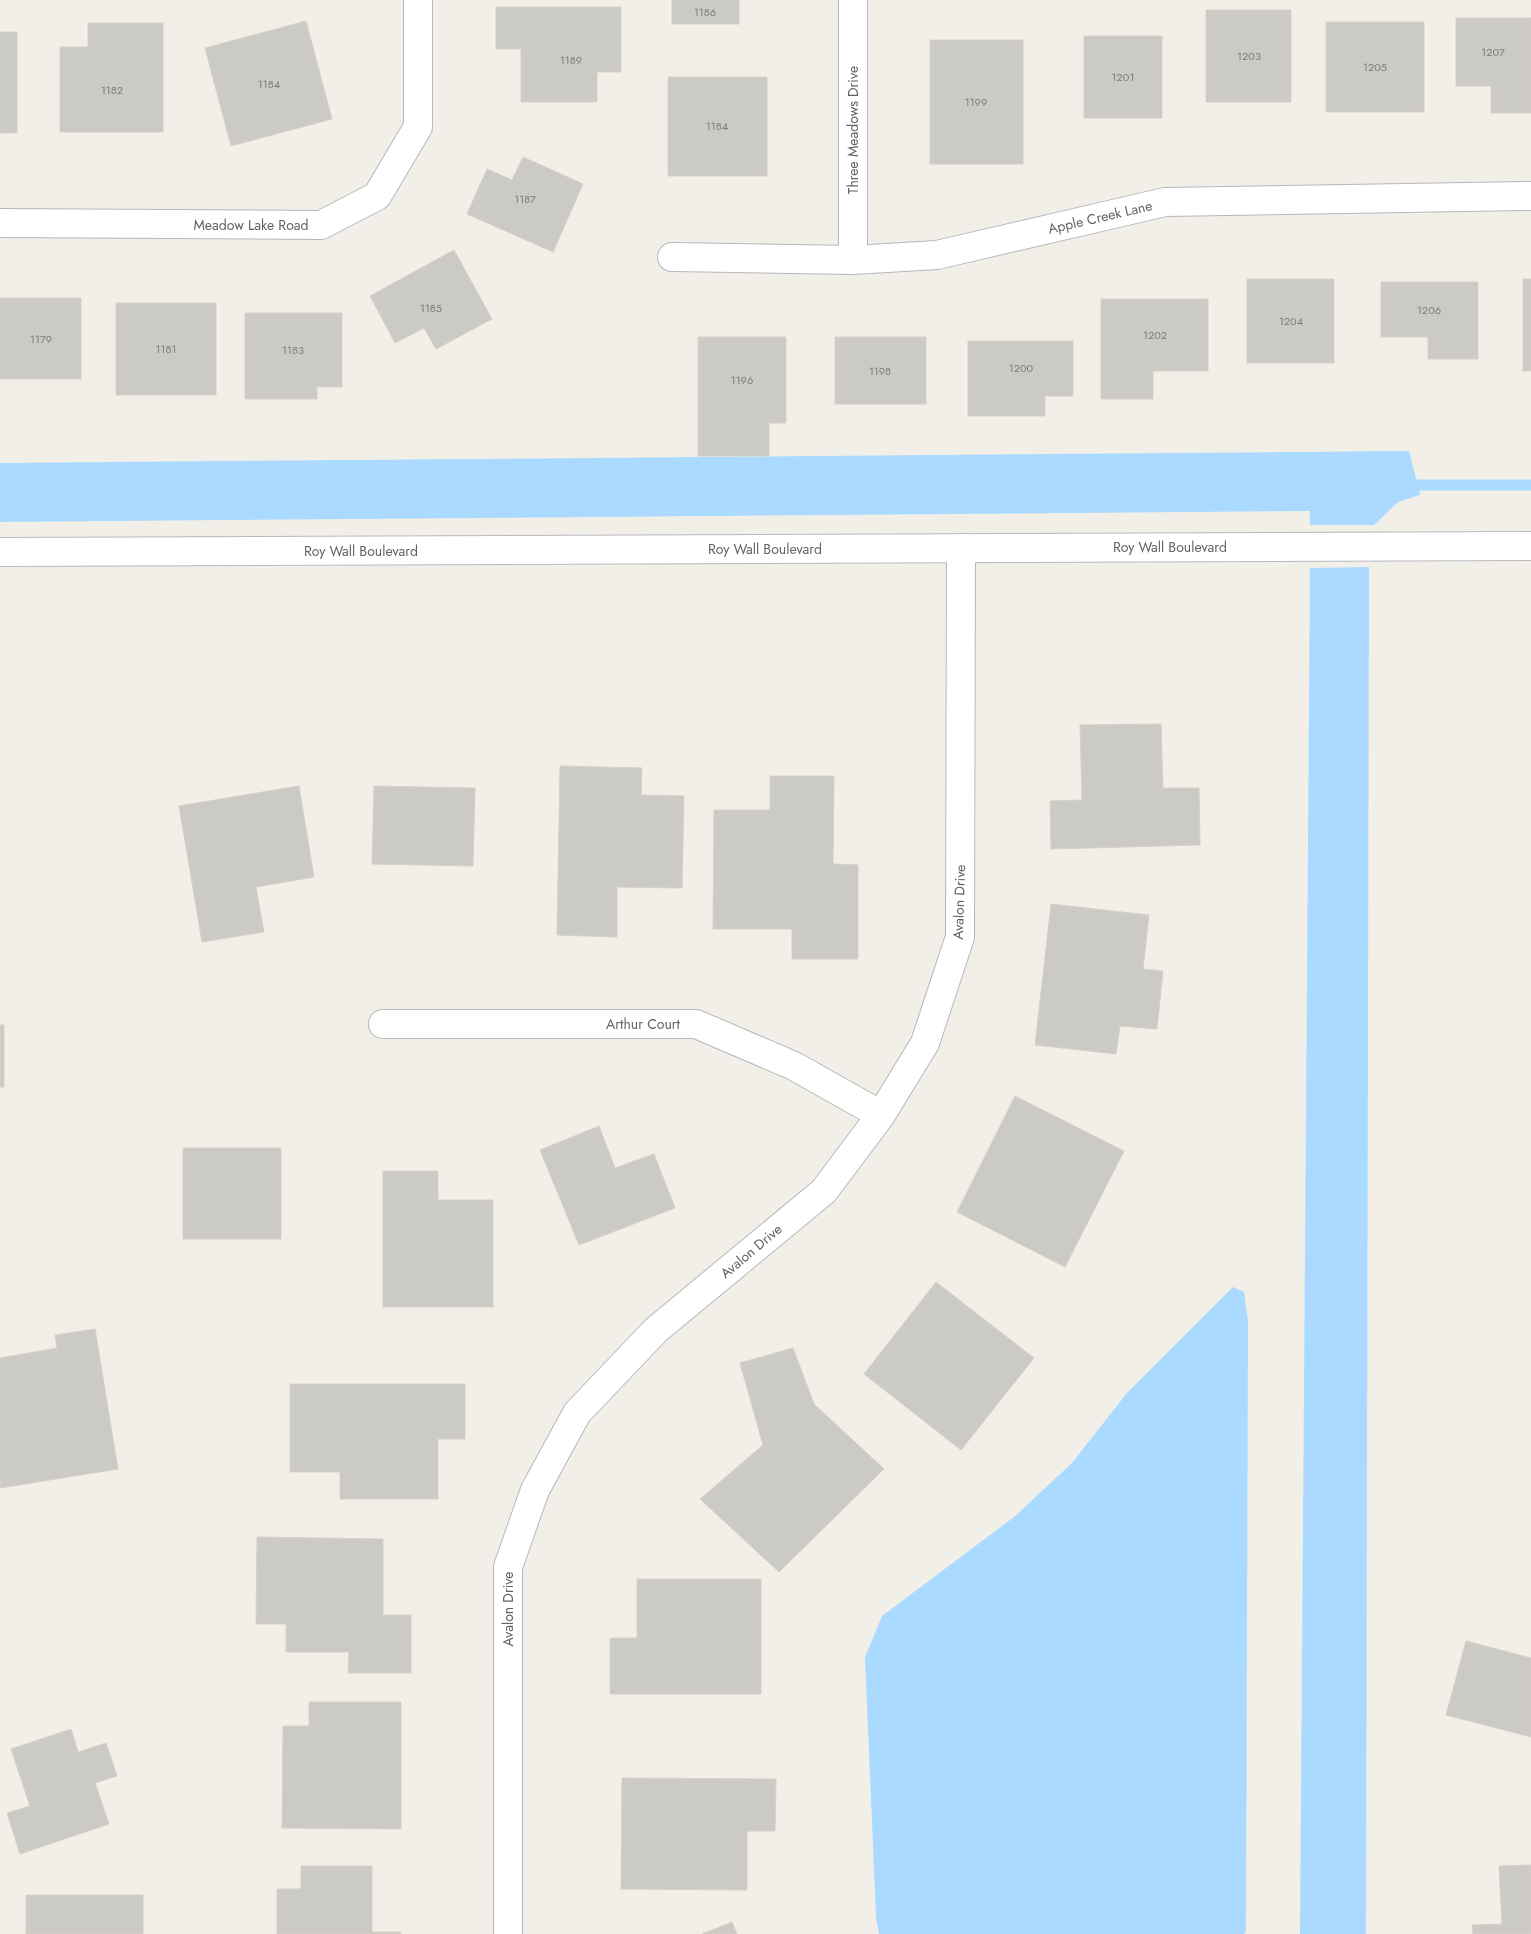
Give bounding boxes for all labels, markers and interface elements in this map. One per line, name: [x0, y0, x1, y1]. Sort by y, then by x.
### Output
house number: 1186: [694, 4, 716, 20]
house number: 1207: [1481, 44, 1505, 60]
house number: 1203: [1237, 48, 1261, 64]
house number: 1189: [560, 52, 582, 68]
house number: 1205: [1363, 59, 1387, 75]
street label: Three Meadows Drive: [843, 66, 863, 194]
house number: 1201: [1112, 69, 1134, 85]
house number: 1184: [258, 76, 281, 92]
house number: 1182: [101, 82, 123, 98]
house number: 1199: [965, 94, 987, 110]
house number: 1184: [706, 118, 729, 134]
house number: 1187: [514, 191, 536, 207]
street label: Apple Creek Lane: [1046, 195, 1154, 239]
street label: Meadow Lake Road: [193, 215, 309, 235]
house number: 1185: [420, 300, 442, 316]
house number: 1206: [1417, 302, 1441, 318]
house number: 1204: [1279, 313, 1304, 329]
house number: 1202: [1143, 327, 1167, 343]
house number: 1179: [30, 331, 52, 347]
house number: 1181: [156, 341, 176, 357]
house number: 1183: [282, 342, 304, 358]
house number: 1200: [1009, 360, 1034, 376]
house number: 1198: [869, 363, 891, 379]
house number: 1196: [731, 372, 753, 388]
street label: Roy Wall Boulevard: [1113, 537, 1227, 557]
street label: Roy Wall Boulevard: [708, 539, 822, 559]
street label: Roy Wall Boulevard: [304, 541, 418, 561]
street label: Avalon Drive: [948, 864, 970, 940]
street label: Arthur Court: [606, 1014, 681, 1034]
street label: Avalon Drive: [716, 1219, 786, 1283]
street label: Avalon Drive: [498, 1572, 518, 1646]

